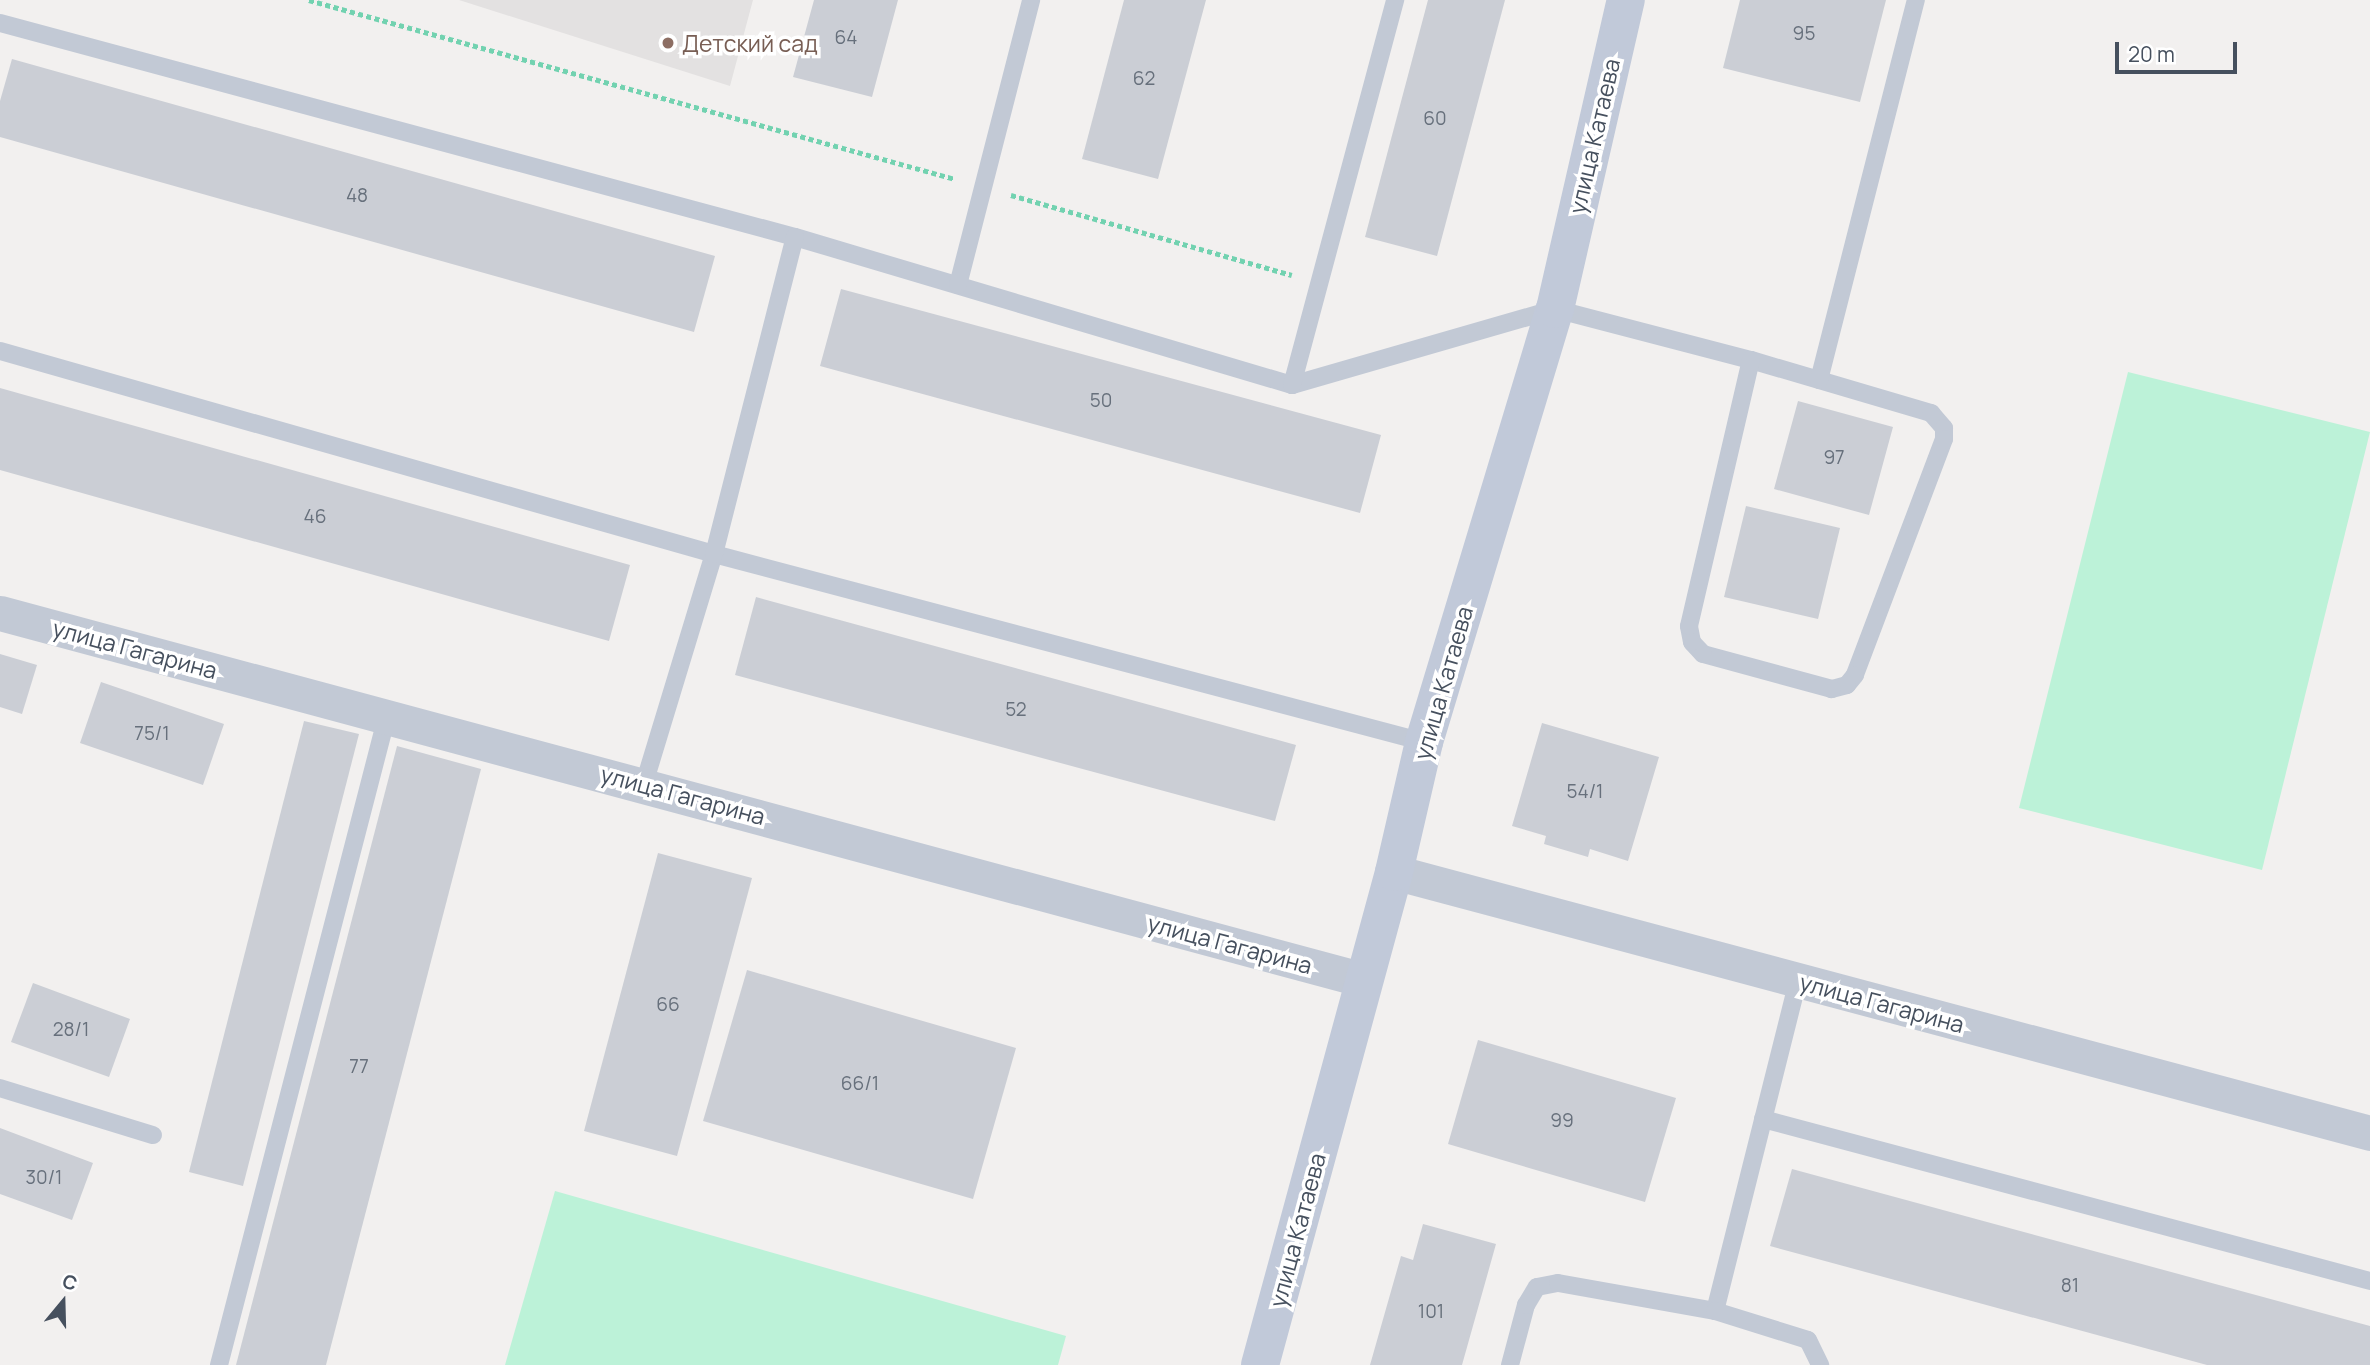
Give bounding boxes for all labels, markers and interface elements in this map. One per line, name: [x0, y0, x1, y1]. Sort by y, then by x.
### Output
house number: 95: [1793, 23, 1815, 45]
house number: 64: [835, 27, 857, 49]
scale bar: [2118, 28, 2240, 72]
place label: Детский сад: [682, 29, 818, 57]
marker: Детский сад: [660, 35, 676, 51]
text: 20 m: [2128, 40, 2175, 68]
street label: улица Катаева: [1563, 56, 1625, 216]
house number: 62: [1133, 68, 1155, 90]
house number: 60: [1423, 108, 1447, 130]
house number: 48: [346, 185, 368, 207]
house number: 50: [1090, 390, 1112, 412]
house number: 97: [1823, 447, 1845, 469]
house number: 46: [304, 506, 326, 528]
street label: улица Катаева: [1408, 603, 1478, 763]
street label: улица Гагарина: [50, 614, 220, 684]
house number: 52: [1005, 699, 1027, 721]
house number: 75/1: [134, 723, 170, 745]
street label: улица Гагарина: [598, 760, 768, 830]
house number: 54/1: [1567, 781, 1603, 803]
street label: улица Гагарина: [1145, 909, 1315, 979]
street label: улица Гагарина: [1797, 968, 1967, 1038]
house number: 66: [656, 994, 680, 1016]
house number: 28/1: [53, 1019, 89, 1041]
house number: 77: [349, 1056, 369, 1078]
house number: 66/1: [841, 1073, 879, 1095]
house number: 99: [1550, 1110, 1574, 1132]
street label: улица Катаева: [1263, 1150, 1331, 1310]
house number: 30/1: [26, 1167, 62, 1189]
north arrow: [28, 1267, 98, 1337]
text: С: [59, 1268, 81, 1297]
house number: 81: [2061, 1275, 2079, 1297]
house number: 101: [1418, 1301, 1444, 1323]

